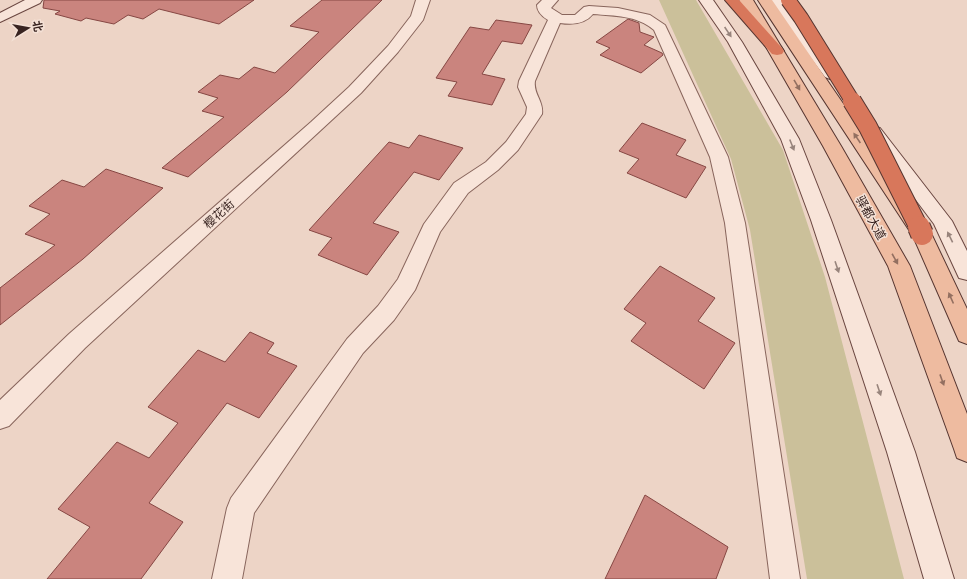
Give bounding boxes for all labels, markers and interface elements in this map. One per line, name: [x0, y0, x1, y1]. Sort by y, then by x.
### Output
north arrow: [8, 8, 48, 48]
text: 北: [30, 19, 48, 33]
one-way arrow: [724, 27, 732, 37]
one-way arrow: [793, 79, 800, 91]
one-way arrow: [853, 133, 861, 143]
one-way arrow: [789, 140, 795, 151]
street label: 驿都大道: [853, 192, 891, 242]
street label: 樱花街: [199, 195, 237, 231]
one-way arrow: [947, 231, 953, 242]
one-way arrow: [892, 253, 899, 265]
one-way arrow: [835, 261, 841, 273]
one-way arrow: [948, 292, 954, 304]
one-way arrow: [939, 375, 945, 387]
one-way arrow: [877, 384, 883, 396]

